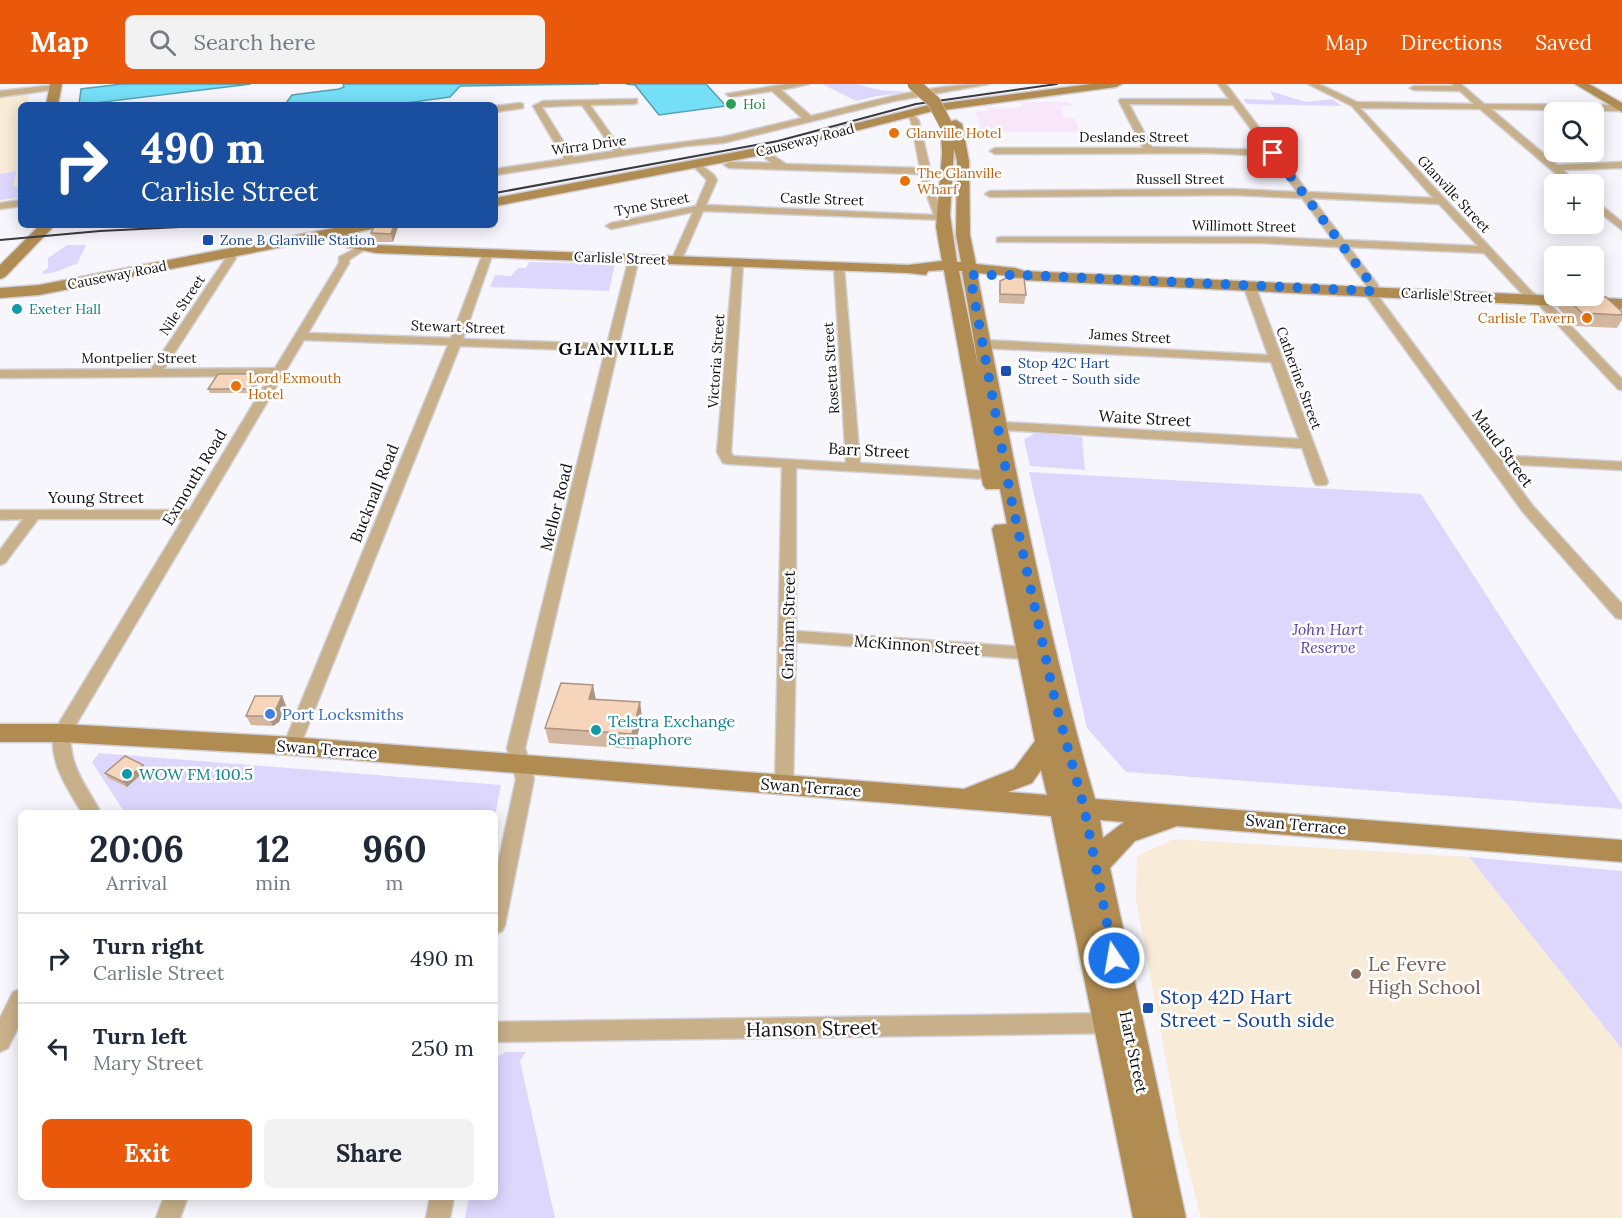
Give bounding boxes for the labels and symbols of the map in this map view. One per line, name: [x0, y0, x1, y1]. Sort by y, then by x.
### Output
place label: Hoi: [743, 95, 766, 113]
marker: Hoi: [724, 97, 738, 111]
street label: Causeway Road: [754, 119, 856, 161]
place label: Glanville Hotel: [906, 124, 1002, 142]
marker: Glanville Hotel: [887, 126, 901, 140]
pin: [1247, 127, 1298, 178]
street label: Deslandes Street: [1079, 128, 1190, 146]
street label: Wirra Drive: [550, 131, 628, 159]
street label: Glanville Street: [1413, 151, 1495, 237]
place label: The Glanville Wharf: [917, 164, 1002, 198]
street label: Russell Street: [1136, 170, 1225, 188]
marker: The Glanville Wharf: [898, 174, 912, 188]
street label: Tyne Street: [613, 188, 691, 220]
street label: Castle Street: [780, 189, 865, 209]
street label: Willimott Street: [1192, 216, 1297, 236]
place label: Zone B Glanville Station: [220, 231, 376, 249]
marker: Zone B Glanville Station: [201, 233, 215, 247]
street label: Carlisle Street: [574, 247, 667, 269]
street label: Causeway Road: [66, 257, 168, 293]
street label: Nile Street: [155, 271, 209, 339]
street label: Carlisle Street: [1401, 284, 1494, 306]
place label: Exeter Hall: [29, 300, 101, 318]
marker: Exeter Hall: [10, 302, 24, 316]
place label: Carlisle Tavern: [1478, 309, 1575, 327]
marker: Carlisle Tavern: [1580, 311, 1594, 325]
street label: Victoria Street: [704, 313, 728, 410]
street label: Stewart Street: [411, 316, 506, 338]
street label: Rosetta Street: [819, 321, 843, 415]
street label: Catherine Street: [1272, 324, 1326, 432]
street label: James Street: [1087, 325, 1172, 347]
district label: GLANVILLE: [559, 337, 675, 360]
street label: Montpelier Street: [81, 349, 197, 367]
place label: Stop 42C Hart Street - South side: [1018, 354, 1141, 388]
marker: Stop 42C Hart Street - South side: [999, 364, 1013, 378]
place label: Lord Exmouth Hotel: [248, 369, 341, 403]
marker: Lord Exmouth Hotel: [229, 379, 243, 393]
street label: Maud Street: [1468, 405, 1538, 492]
street label: Waite Street: [1098, 406, 1193, 430]
street label: Exmouth Road: [157, 425, 231, 529]
street label: Barr Street: [828, 438, 911, 462]
street label: Bucknall Road: [345, 440, 403, 545]
street label: Mellor Road: [535, 461, 577, 553]
street label: Young Street: [47, 487, 145, 507]
street label: Graham Street: [777, 570, 799, 680]
park label: John Hart Reserve: [1291, 619, 1364, 657]
street label: McKinnon Street: [853, 631, 981, 659]
place label: Port Locksmiths: [282, 704, 404, 724]
marker: Port Locksmiths: [263, 707, 277, 721]
place label: Telstra Exchange Semaphore: [608, 711, 736, 749]
marker: Telstra Exchange Semaphore: [589, 723, 603, 737]
street label: Swan Terrace: [276, 735, 378, 763]
place label: WOW FM 100.5: [139, 764, 253, 784]
marker: WOW FM 100.5: [120, 767, 134, 781]
street label: Swan Terrace: [760, 773, 862, 801]
street label: Swan Terrace: [1245, 810, 1348, 838]
position arrow: [1082, 926, 1146, 990]
place label: Le Fevre High School: [1368, 951, 1481, 999]
marker: Le Fevre High School: [1349, 967, 1363, 981]
place label: Stop 42D Hart Street - South side: [1160, 984, 1335, 1032]
marker: Stop 42D Hart Street - South side: [1141, 1001, 1155, 1015]
street label: Hart Street: [1116, 1009, 1153, 1096]
street label: Hanson Street: [745, 1014, 879, 1042]

